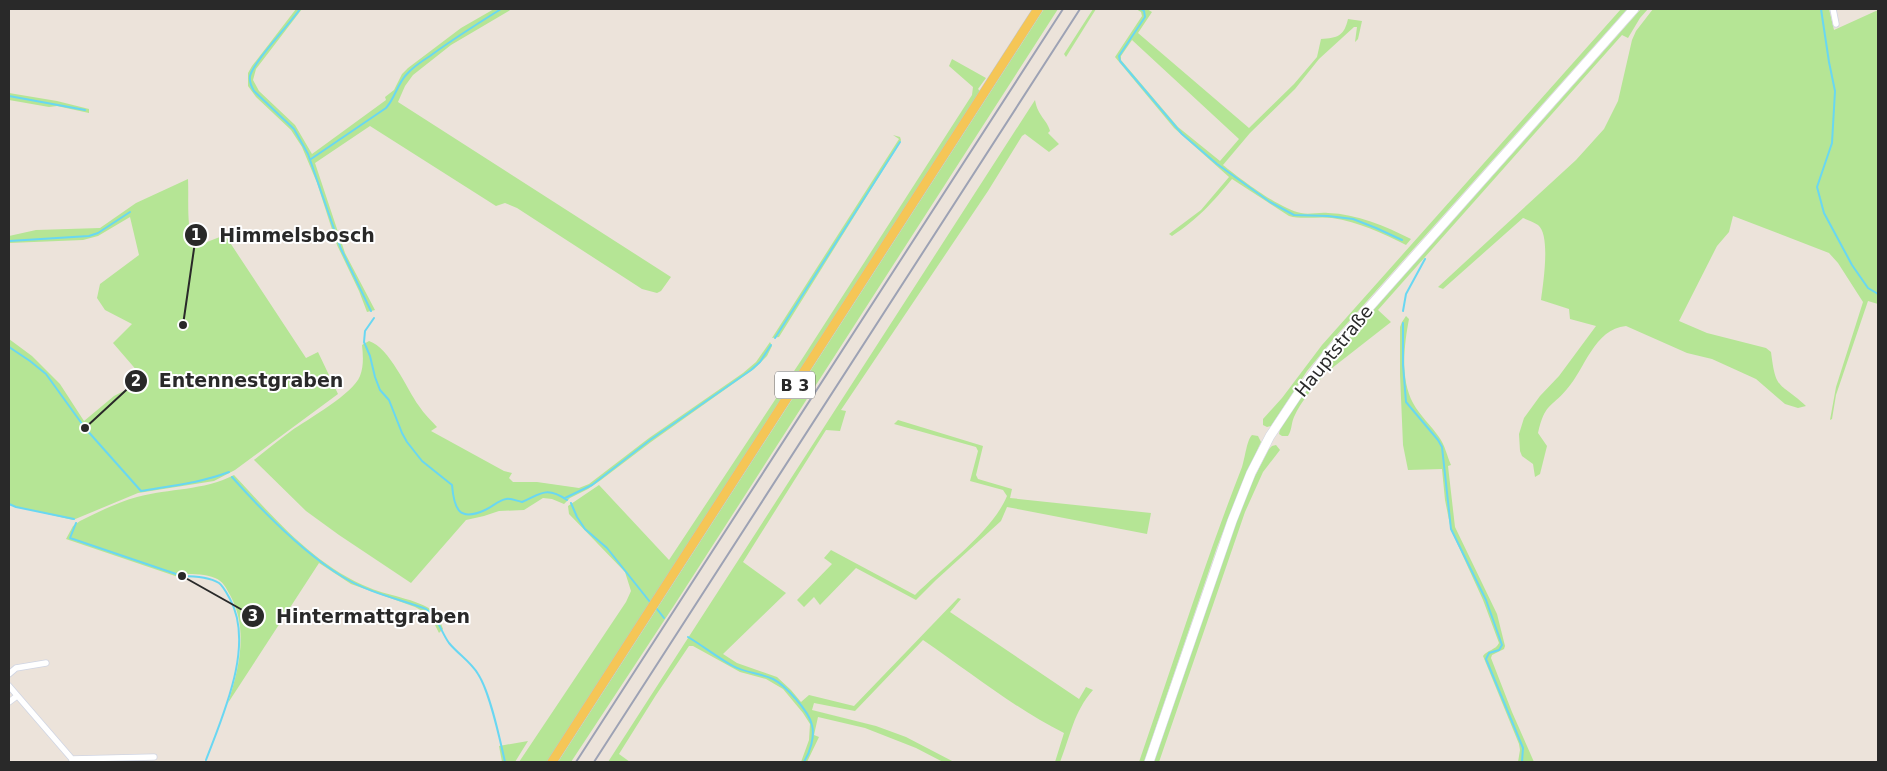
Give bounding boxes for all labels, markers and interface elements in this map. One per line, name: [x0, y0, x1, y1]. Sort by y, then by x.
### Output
callout: Himmelsbosch: [184, 218, 384, 252]
text: Himmelsbosch: [219, 224, 375, 246]
text: 1: [191, 226, 201, 244]
street label: Hauptstraße: [1290, 301, 1377, 401]
callout: Entennestgraben: [123, 364, 353, 398]
text: Entennestgraben: [159, 369, 343, 391]
text: 2: [131, 372, 141, 390]
road number: B 3: [775, 372, 815, 398]
callout: Hintermattgraben: [241, 599, 480, 633]
text: Hintermattgraben: [276, 605, 470, 627]
text: 3: [248, 607, 258, 625]

